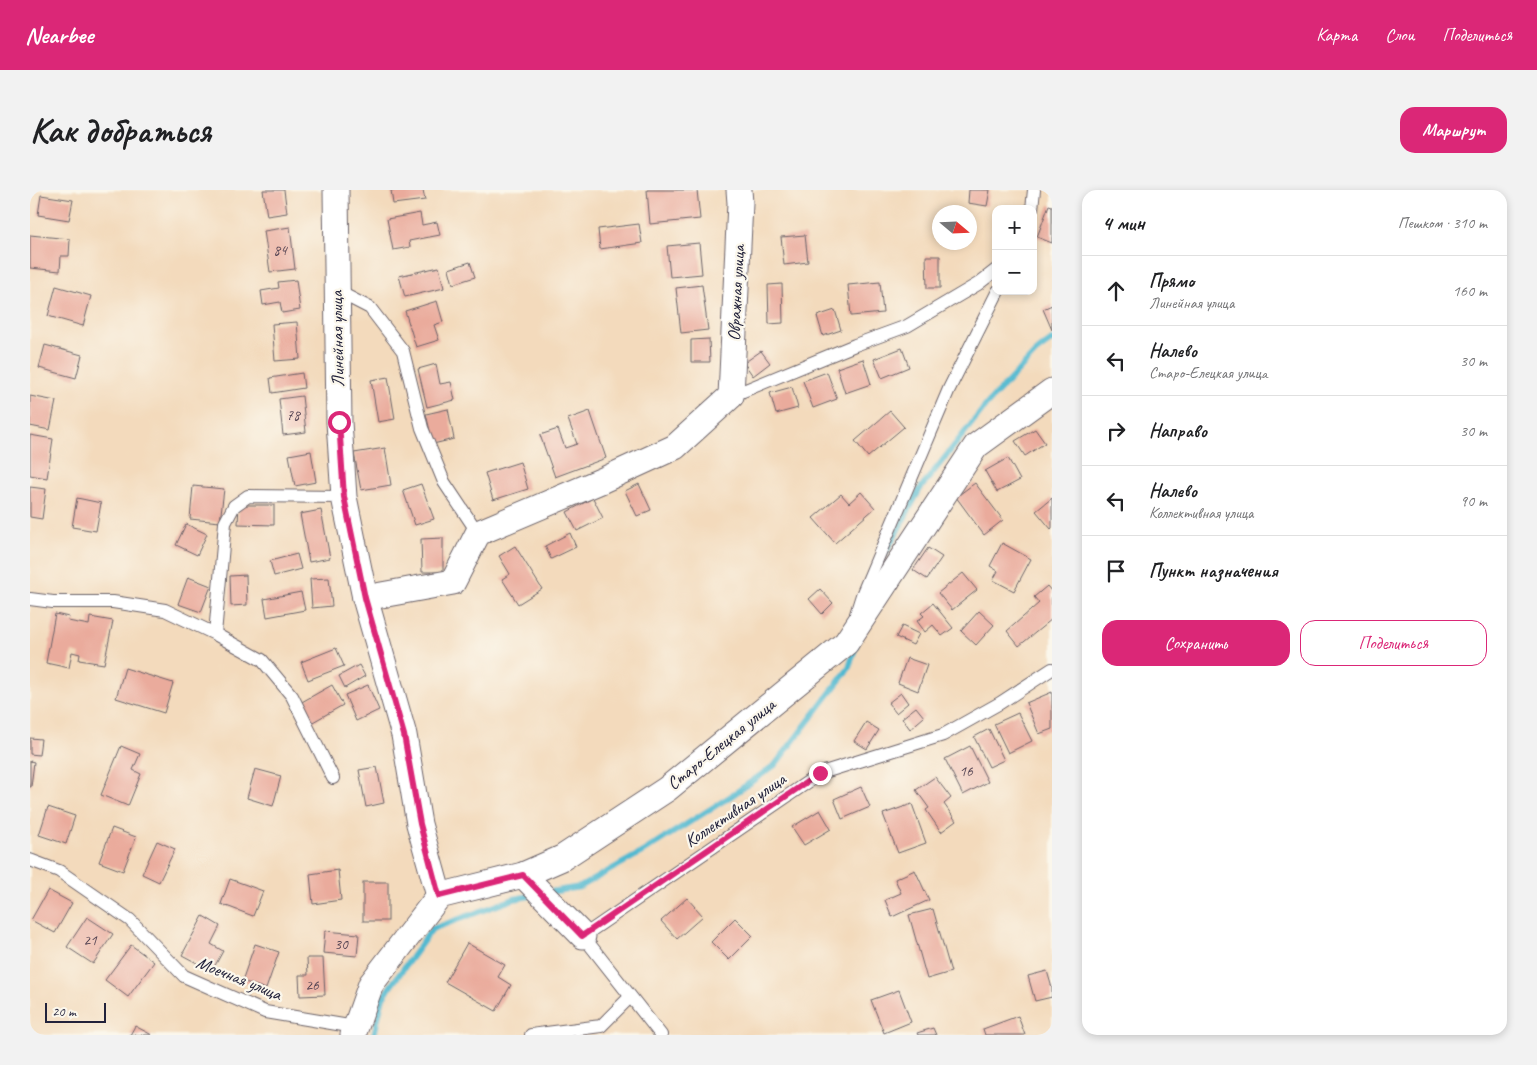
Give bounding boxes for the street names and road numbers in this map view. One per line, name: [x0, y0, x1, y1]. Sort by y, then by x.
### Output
street label: Овражная улица: [722, 243, 750, 342]
street label: Линейная улица: [325, 289, 349, 387]
street label: Старо-Елецкая улица: [662, 693, 781, 794]
street label: Коллективная улица: [680, 767, 791, 852]
street label: Моечная улица: [193, 951, 286, 1006]

